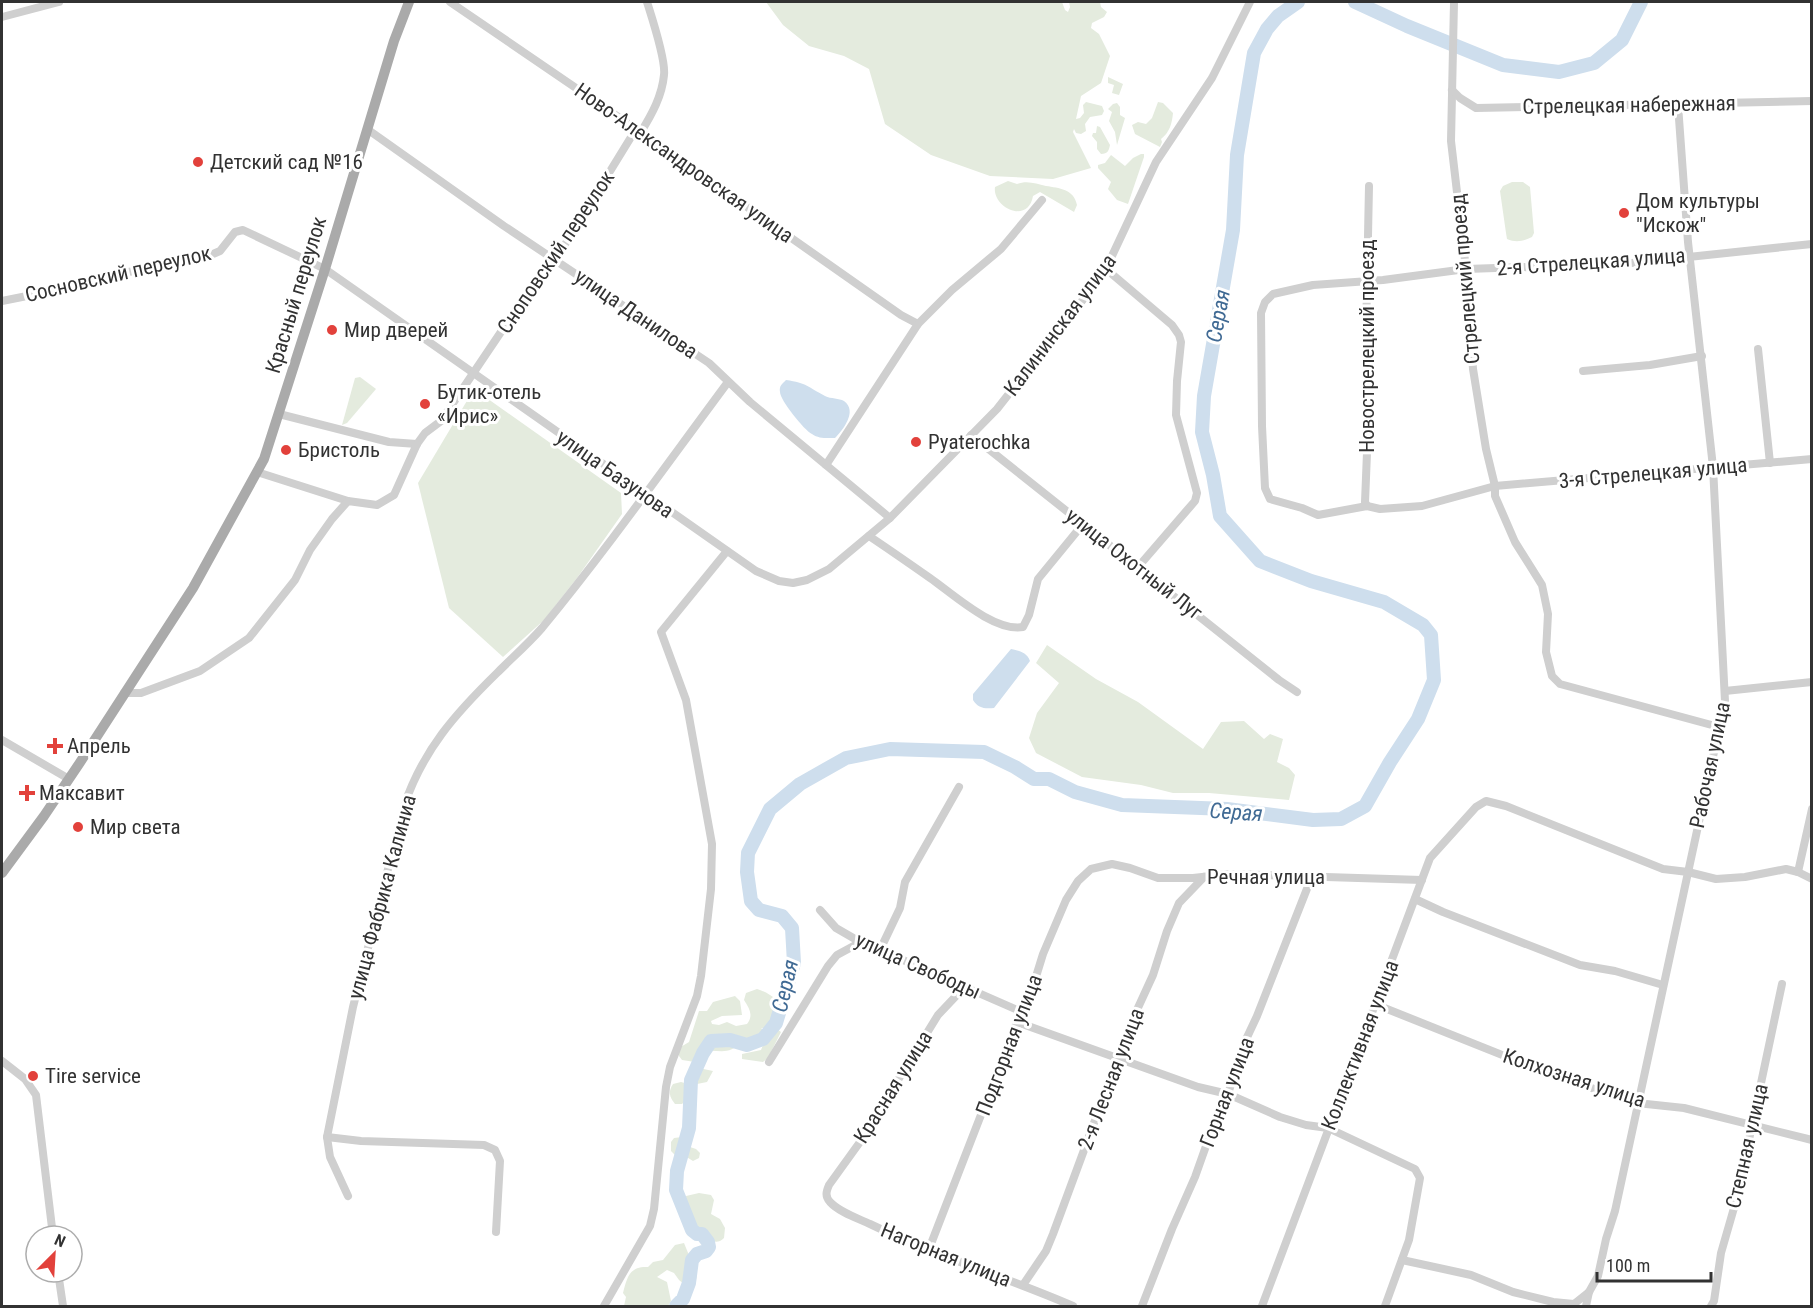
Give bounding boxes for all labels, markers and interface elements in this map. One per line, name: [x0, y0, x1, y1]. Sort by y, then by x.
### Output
street label: Ново-Александровская улица: [570, 78, 798, 248]
street label: Стрелецкая набережная: [1522, 91, 1736, 119]
place label: Детский сад №16: [210, 150, 363, 174]
marker: Детский сад №16: [191, 155, 205, 169]
street label: Сноповский переулок: [493, 166, 619, 338]
place label: Дом культуры "Искож": [1636, 189, 1760, 237]
street label: Стрелецкий проезд: [1446, 193, 1484, 365]
marker: Дом культуры "Искож": [1617, 206, 1631, 220]
street label: Красный переулок: [261, 214, 331, 376]
street label: Новострелецкий проезд: [1355, 239, 1379, 453]
street label: Сосновский переулок: [23, 241, 213, 307]
street label: 2-я Стрелецкая улица: [1496, 243, 1686, 281]
street label: Калининская улица: [999, 250, 1121, 400]
street label: улица Данилова: [570, 264, 702, 364]
water label: Серая: [1201, 288, 1235, 344]
place label: Мир дверей: [344, 318, 448, 342]
marker: Мир дверей: [325, 323, 339, 337]
place label: Бутик-отель «Ирис»: [437, 380, 541, 428]
marker: Бутик-отель «Ирис»: [418, 397, 432, 411]
street label: улица Базунова: [552, 425, 678, 523]
place label: Pyaterochka: [928, 430, 1031, 454]
marker: Pyaterochka: [909, 435, 923, 449]
place label: Бристоль: [298, 438, 380, 462]
marker: Бристоль: [279, 443, 293, 457]
street label: 3-я Стрелецкая улица: [1558, 453, 1748, 493]
street label: улица Охотный Луг: [1061, 503, 1207, 625]
street label: Рабочая улица: [1685, 700, 1735, 830]
place label: Апрель: [67, 734, 131, 758]
marker: Апрель: [48, 739, 62, 753]
place label: Максавит: [39, 781, 125, 805]
marker: Максавит: [20, 786, 34, 800]
street label: улица Фабрика Калиниа: [343, 792, 421, 1002]
water label: Серая: [1209, 798, 1263, 826]
place label: Мир света: [90, 815, 181, 839]
marker: Мир света: [71, 820, 85, 834]
street label: Речная улица: [1207, 865, 1325, 889]
street label: улица Свободы: [852, 928, 984, 1004]
water label: Серая: [767, 957, 803, 1015]
street label: Коллективная улица: [1317, 957, 1403, 1133]
street label: Подгорная улица: [971, 971, 1047, 1119]
street label: 2-я Лесная улица: [1073, 1005, 1149, 1153]
street label: Красная улица: [849, 1026, 937, 1148]
street label: Горная улица: [1195, 1034, 1259, 1150]
street label: Колхозная улица: [1500, 1044, 1648, 1112]
place label: Tire service: [45, 1064, 141, 1088]
marker: Tire service: [26, 1069, 40, 1083]
street label: Степная улица: [1721, 1081, 1773, 1211]
street label: Нагорная улица: [877, 1218, 1015, 1292]
north arrow: [24, 1224, 84, 1284]
text: N: [52, 1230, 68, 1251]
scale bar: [1597, 1245, 1711, 1283]
text: 100 m: [1606, 1255, 1650, 1276]

